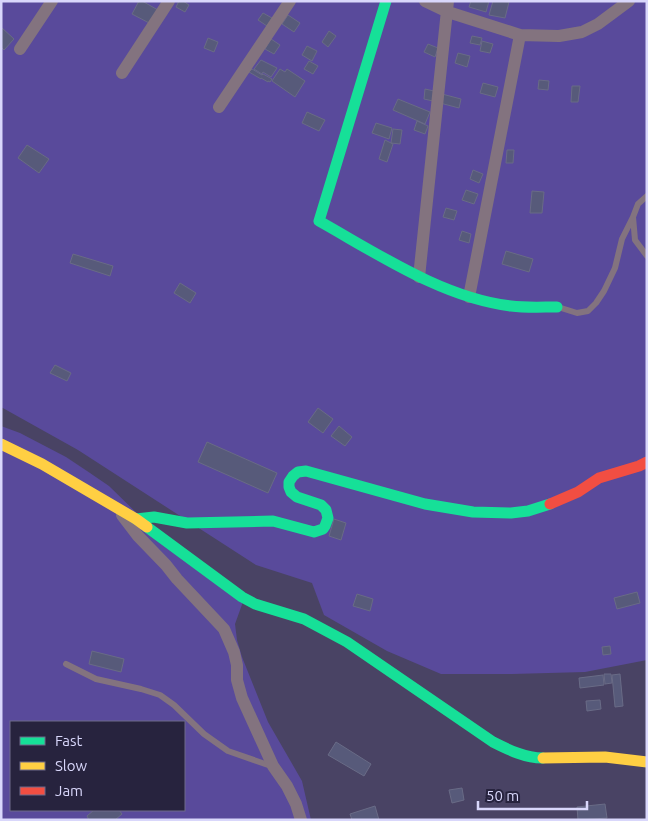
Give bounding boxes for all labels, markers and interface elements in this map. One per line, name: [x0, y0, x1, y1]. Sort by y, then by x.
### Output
legend: [10, 721, 185, 811]
text: Fast: [55, 732, 83, 749]
text: Slow: [55, 757, 88, 774]
scale bar: [478, 778, 587, 810]
text: Jam: [55, 782, 83, 799]
text: 50 m: [486, 787, 519, 804]

